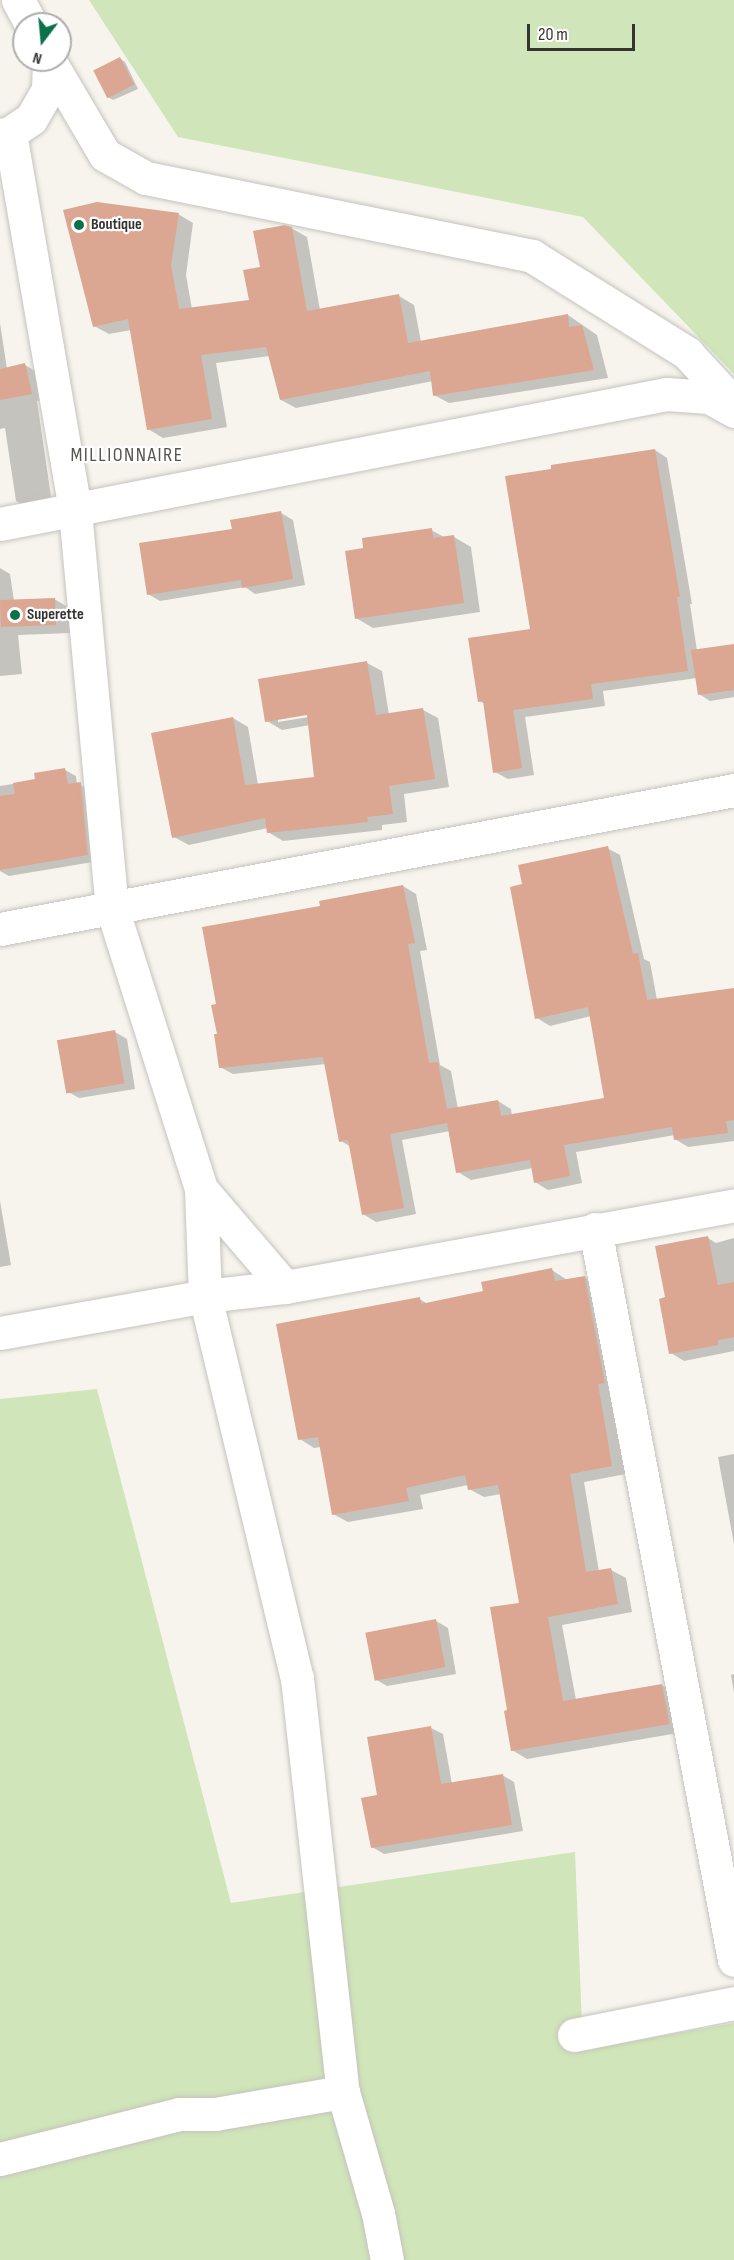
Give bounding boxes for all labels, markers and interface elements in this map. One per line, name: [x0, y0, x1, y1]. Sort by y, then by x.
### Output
north arrow: [12, 12, 72, 72]
scale bar: [530, 12, 638, 50]
text: 20 m: [538, 24, 568, 45]
text: N: [31, 48, 44, 68]
place label: Boutique: [91, 215, 142, 235]
marker: Boutique: [72, 218, 86, 232]
district label: MILLIONNAIRE: [70, 443, 184, 467]
place label: Superette: [27, 605, 84, 625]
marker: Superette: [8, 608, 22, 622]

